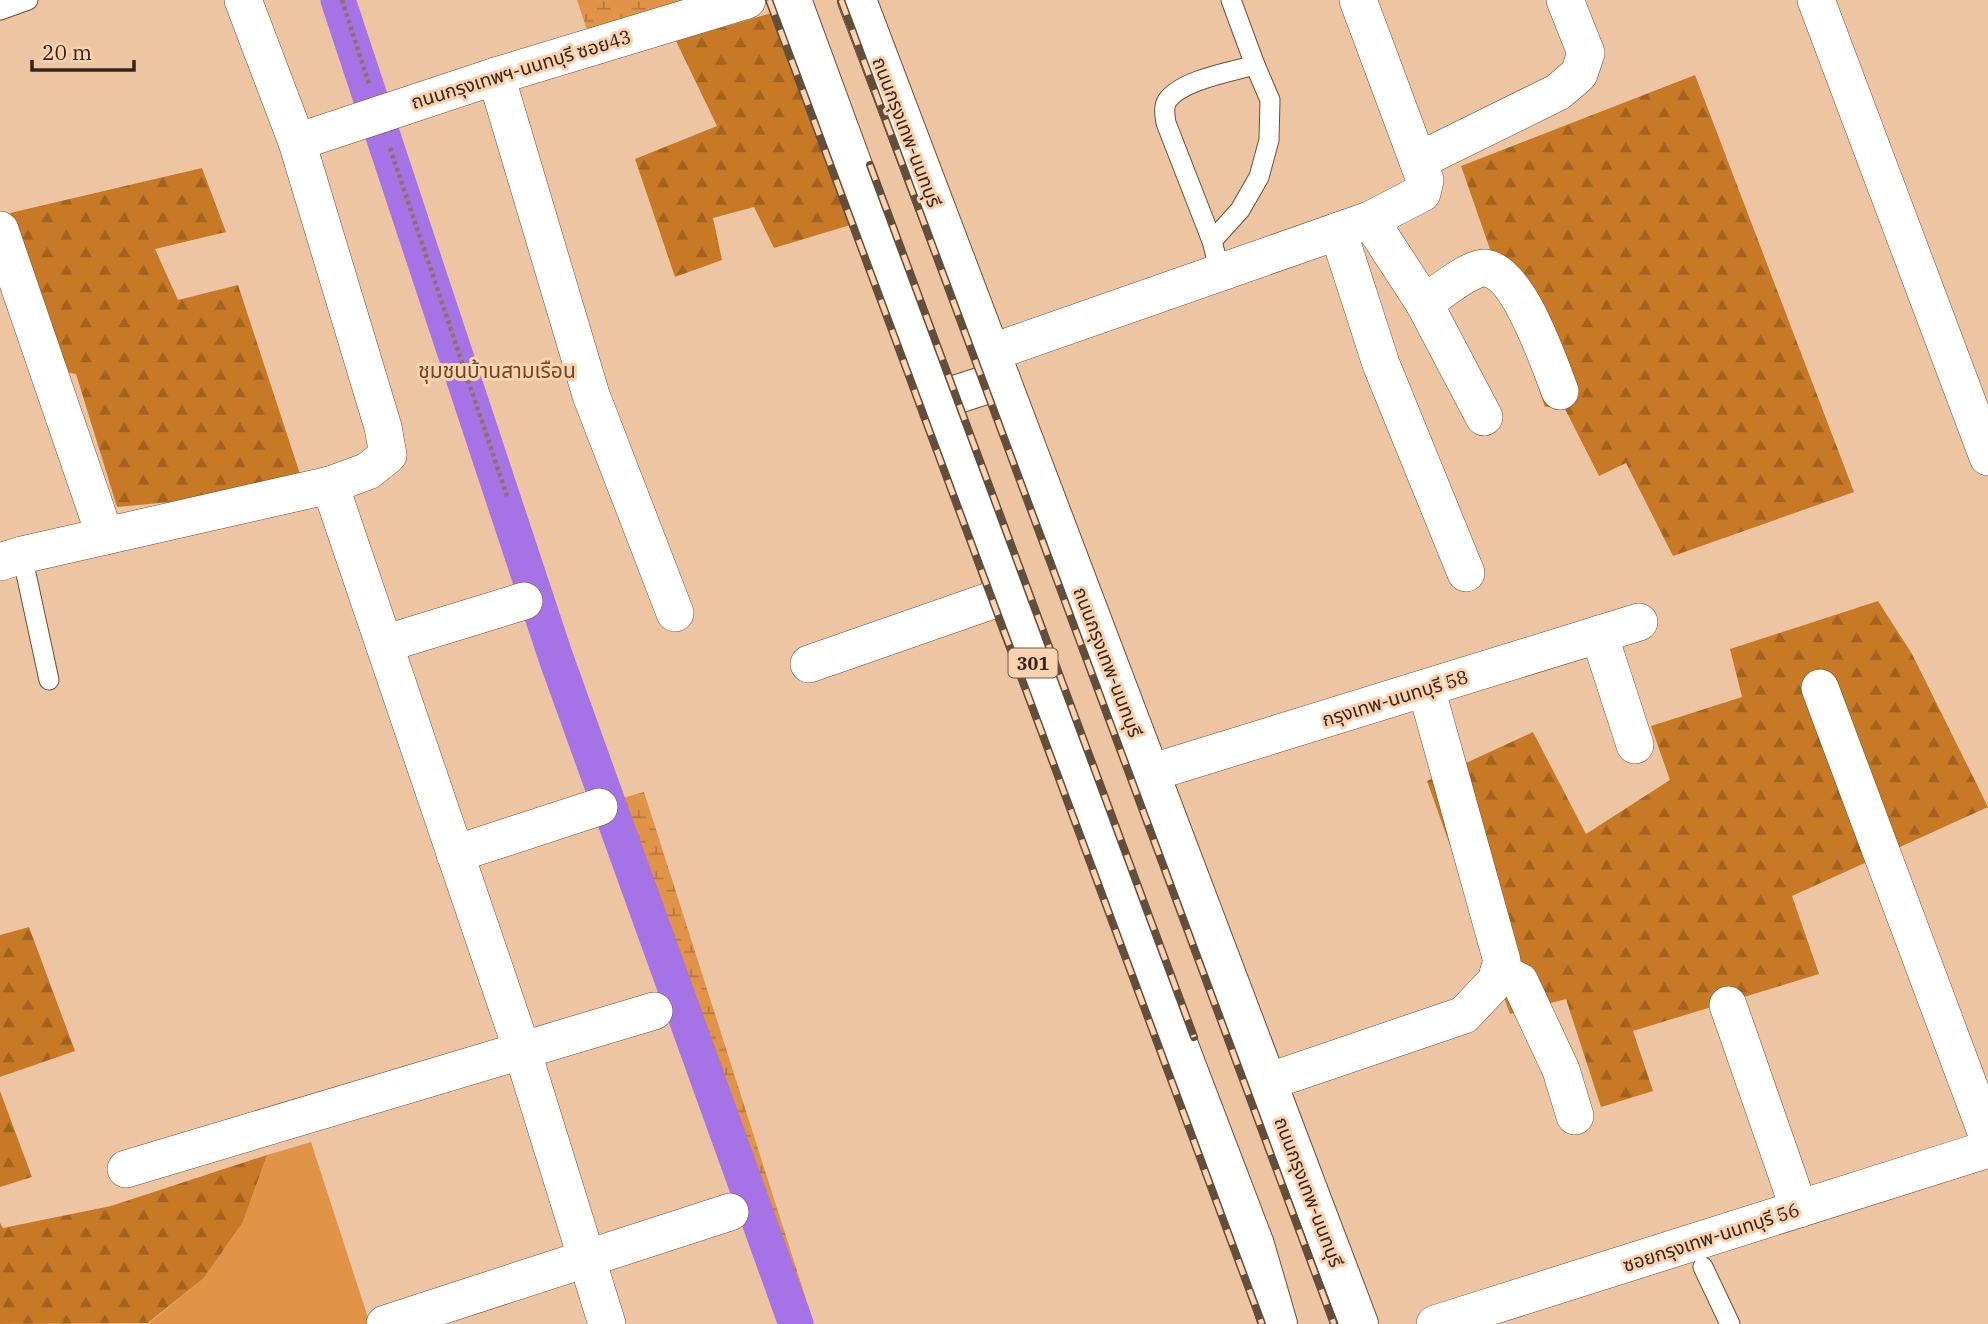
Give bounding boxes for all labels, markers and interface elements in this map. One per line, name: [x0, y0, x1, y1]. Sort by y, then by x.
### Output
street label: ถนนกรุงเทพฯ-นนทบุรี ซอย43: [408, 24, 634, 114]
scale bar: [32, 28, 133, 72]
text: 20 m: [42, 38, 92, 66]
street label: ถนนกรุงเทพ-นนทบุรี: [867, 53, 947, 211]
district label: ชุมชนบ้านสามเรือน: [418, 356, 576, 384]
street label: ถนนกรุงเทพ-นนทบุรี: [1068, 583, 1148, 741]
road number: 301: [1009, 648, 1058, 678]
street label: กรุงเทพ-นนทบุรี 58: [1319, 664, 1471, 732]
street label: ถนนกรุงเทพ-นนทบุรี: [1269, 1113, 1349, 1271]
street label: ซอยกรุงเทพ-นนทบุรี 56: [1620, 1197, 1802, 1277]

